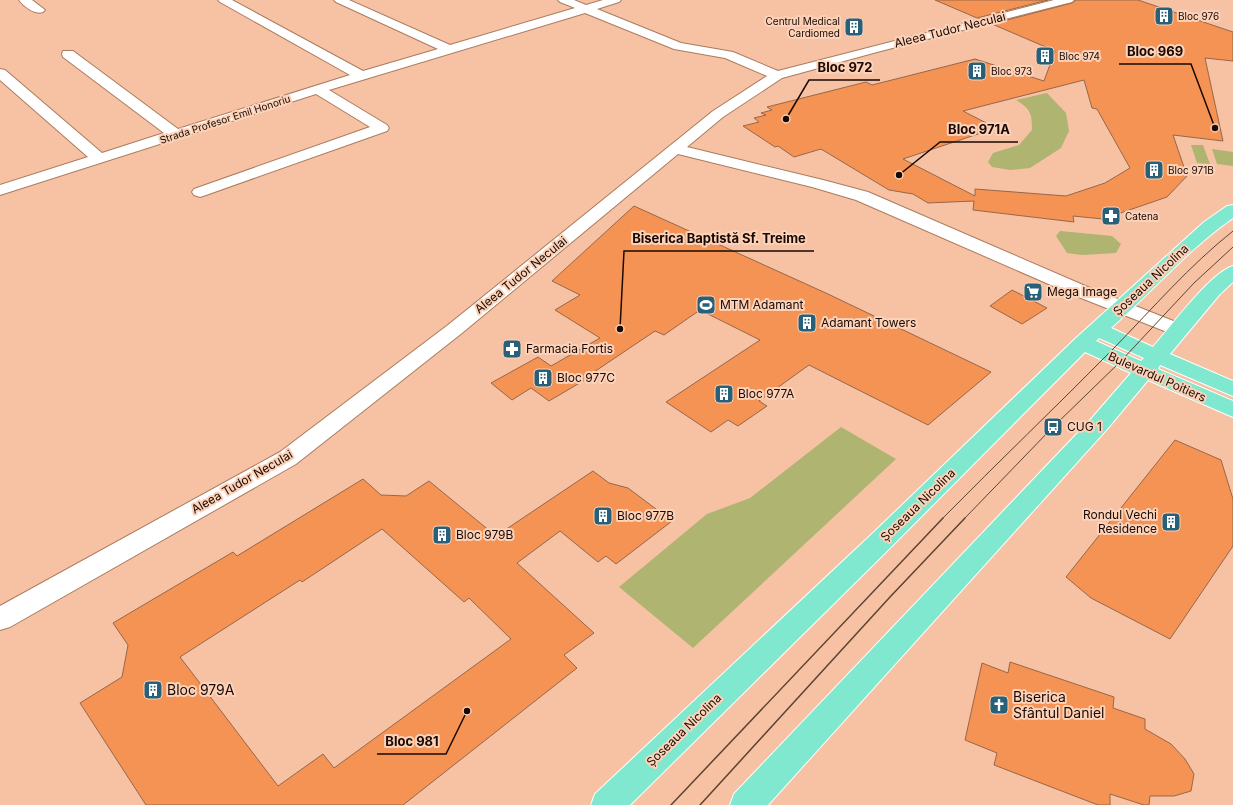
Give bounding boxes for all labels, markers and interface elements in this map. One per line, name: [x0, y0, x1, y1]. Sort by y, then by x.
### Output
building icon: Bloc 976: [1153, 5, 1175, 27]
street label: Aleea Tudor Neculai: [893, 8, 1007, 51]
place label: Bloc 976: [1178, 10, 1219, 22]
place label: Centrul Medical Cardiomed: [766, 15, 840, 39]
building icon: Centrul Medical Cardiomed: [843, 16, 865, 38]
callout: Bloc 969: [1119, 39, 1191, 64]
text: Bloc 969: [1127, 43, 1183, 59]
building icon: Bloc 974: [1034, 45, 1056, 67]
place label: Bloc 974: [1059, 50, 1100, 62]
callout: Bloc 972: [809, 55, 880, 80]
text: Bloc 972: [818, 59, 872, 75]
building icon: Bloc 973: [966, 60, 988, 82]
place label: Bloc 973: [991, 65, 1032, 77]
street label: Strada Profesor Emil Honoriu: [158, 92, 292, 146]
callout: Bloc 971A: [940, 117, 1018, 142]
text: Bloc 971A: [948, 121, 1010, 137]
building icon: Bloc 971B: [1143, 159, 1165, 181]
place label: Bloc 971B: [1168, 164, 1214, 176]
pharmacy icon: Catena: [1100, 205, 1122, 227]
place label: Catena: [1125, 210, 1158, 222]
callout: Biserica Baptistă Sf. Treime: [624, 226, 814, 251]
text: Biserica Baptistă Sf. Treime: [632, 230, 806, 246]
street label: Aleea Tudor Neculai: [472, 233, 570, 316]
street label: Șoseaua Nicolina: [1110, 241, 1192, 319]
supermarket icon: Mega Image: [1022, 281, 1044, 303]
place label: Mega Image: [1047, 284, 1117, 299]
sports icon: MTM Adamant: [695, 294, 717, 316]
place label: MTM Adamant: [720, 297, 804, 312]
building icon: Adamant Towers: [796, 312, 818, 334]
place label: Adamant Towers: [821, 315, 916, 330]
pharmacy icon: Farmacia Fortis: [501, 338, 523, 360]
place label: Farmacia Fortis: [526, 341, 613, 356]
street label: Bulevardul Poitiers: [1106, 348, 1208, 405]
building icon: Bloc 977C: [532, 367, 554, 389]
place label: Bloc 977C: [557, 370, 615, 385]
building icon: Bloc 977A: [713, 383, 735, 405]
place label: Bloc 977A: [738, 386, 794, 401]
bus stop icon: CUG 1: [1042, 416, 1064, 438]
place label: CUG 1: [1067, 419, 1102, 434]
street label: Aleea Tudor Neculai: [188, 446, 295, 517]
street label: Șoseaua Nicolina: [877, 465, 958, 544]
building icon: Bloc 977B: [592, 505, 614, 527]
place label: Rondul Vechi Residence: [1083, 507, 1157, 536]
place label: Bloc 977B: [617, 508, 674, 523]
building icon: Rondul Vechi Residence: [1160, 511, 1182, 533]
building icon: Bloc 979B: [431, 524, 453, 546]
place label: Bloc 979B: [456, 527, 514, 542]
building icon: Bloc 979A: [142, 679, 164, 701]
place label: Bloc 979A: [167, 681, 235, 698]
place label: Biserica Sfântul Daniel: [1013, 688, 1104, 721]
street label: Șoseaua Nicolina: [643, 690, 724, 769]
church icon: Biserica Sfântul Daniel: [988, 694, 1010, 716]
callout: Bloc 981: [377, 729, 446, 754]
text: Bloc 981: [385, 733, 439, 749]

